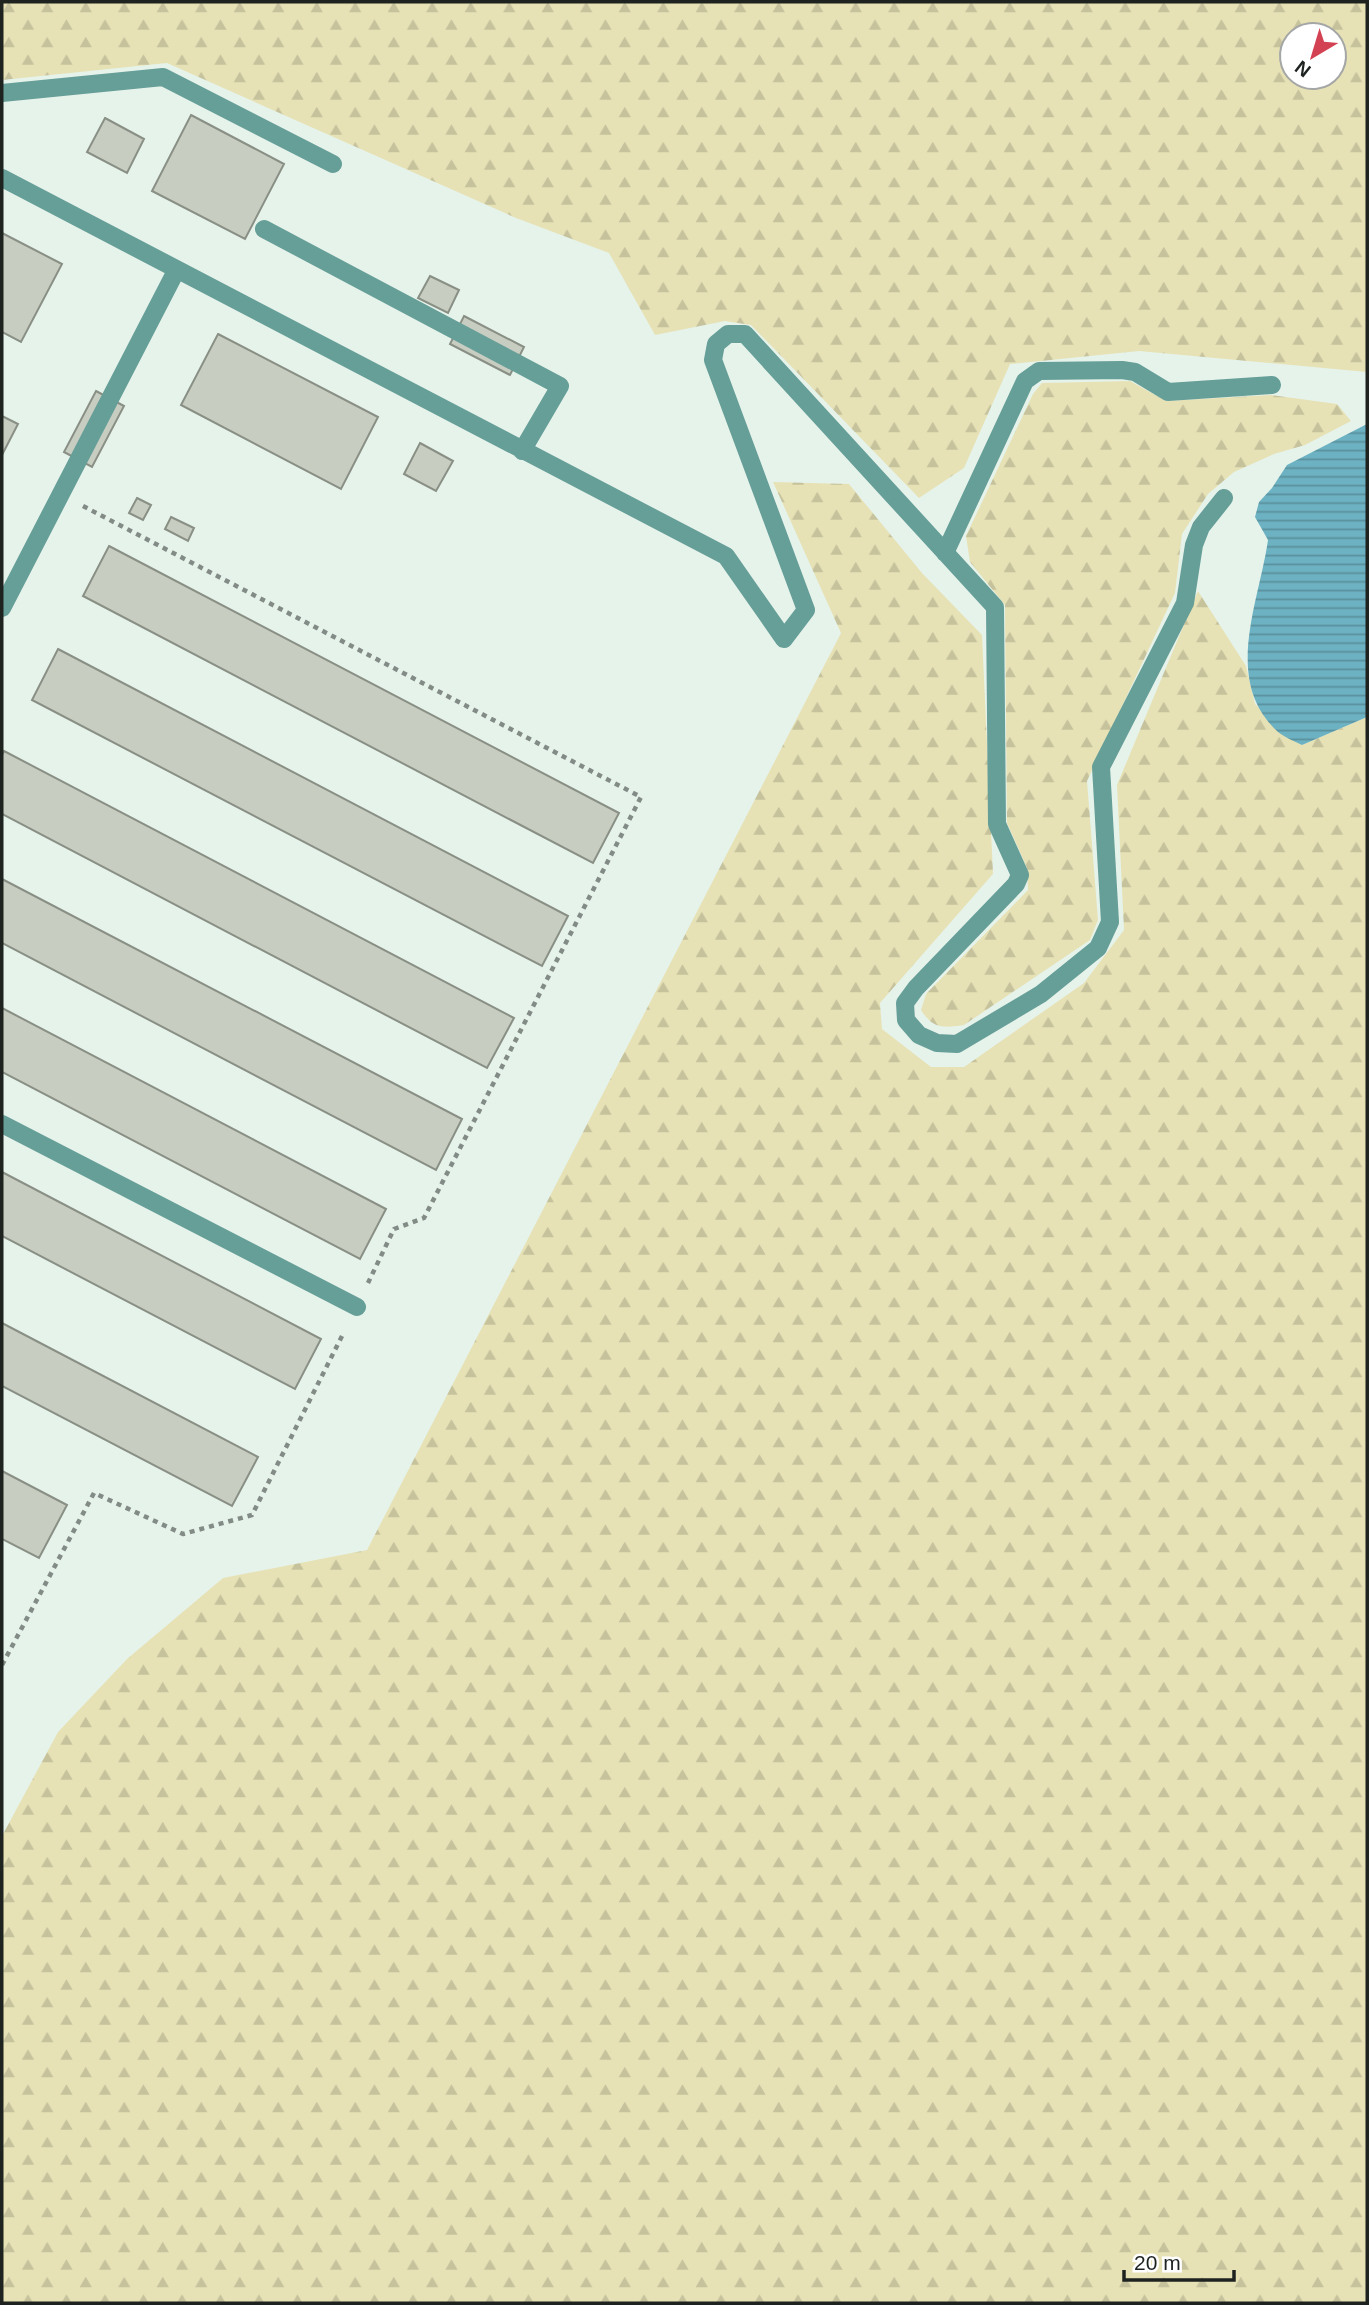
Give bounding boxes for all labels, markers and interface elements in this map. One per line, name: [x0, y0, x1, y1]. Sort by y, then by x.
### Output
north arrow: [1278, 21, 1348, 91]
text: N: [1291, 57, 1315, 82]
scale bar: [1124, 2238, 1234, 2282]
text: 20 m: [1134, 2251, 1181, 2274]

